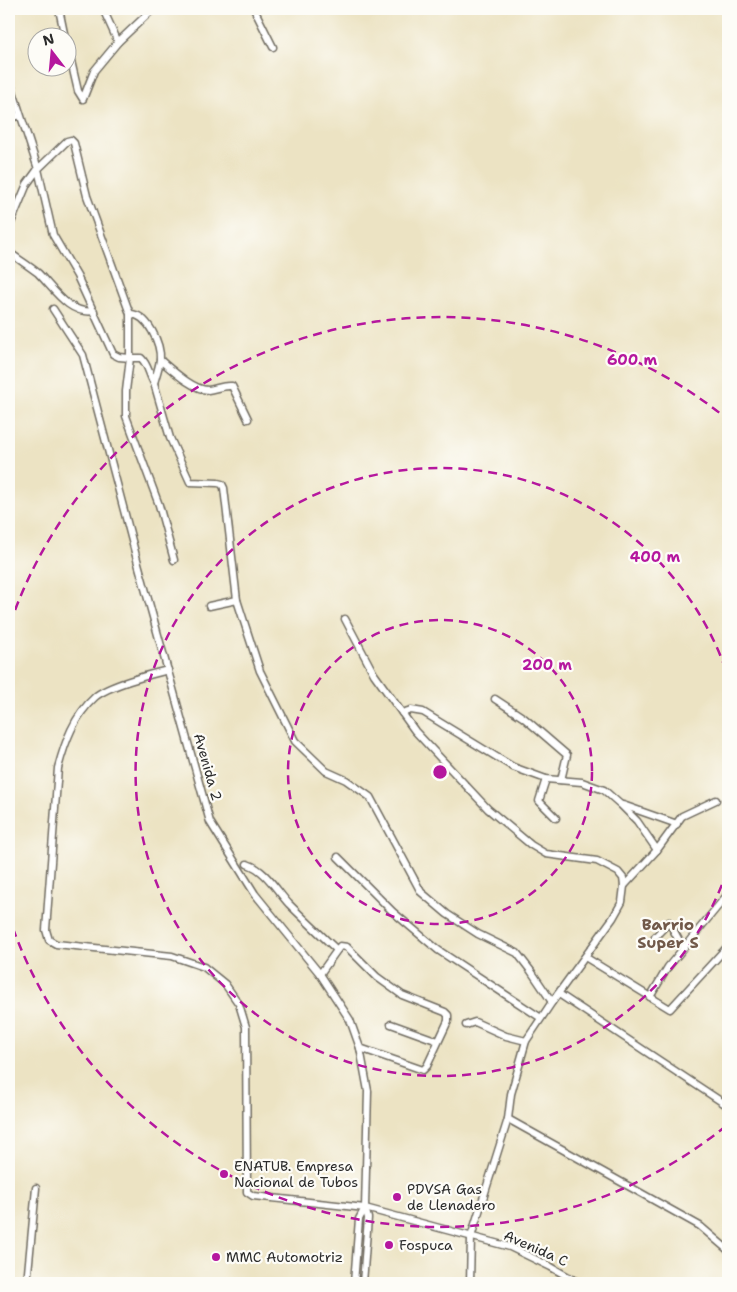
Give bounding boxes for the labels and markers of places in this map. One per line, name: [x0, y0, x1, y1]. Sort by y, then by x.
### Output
centre of rings: [431, 763, 449, 781]
place label: ENATUB. Empresa Nacional de Tubos: [234, 1157, 358, 1191]
marker: ENATUB. Empresa Nacional de Tubos: [218, 1168, 230, 1180]
place label: PDVSA Gas de Llenadero: [407, 1180, 496, 1214]
marker: PDVSA Gas de Llenadero: [391, 1191, 403, 1203]
place label: Fospuca: [399, 1236, 453, 1254]
marker: Fospuca: [383, 1239, 395, 1251]
place label: MMC Automotriz: [226, 1248, 343, 1266]
marker: MMC Automotriz: [210, 1251, 222, 1263]

